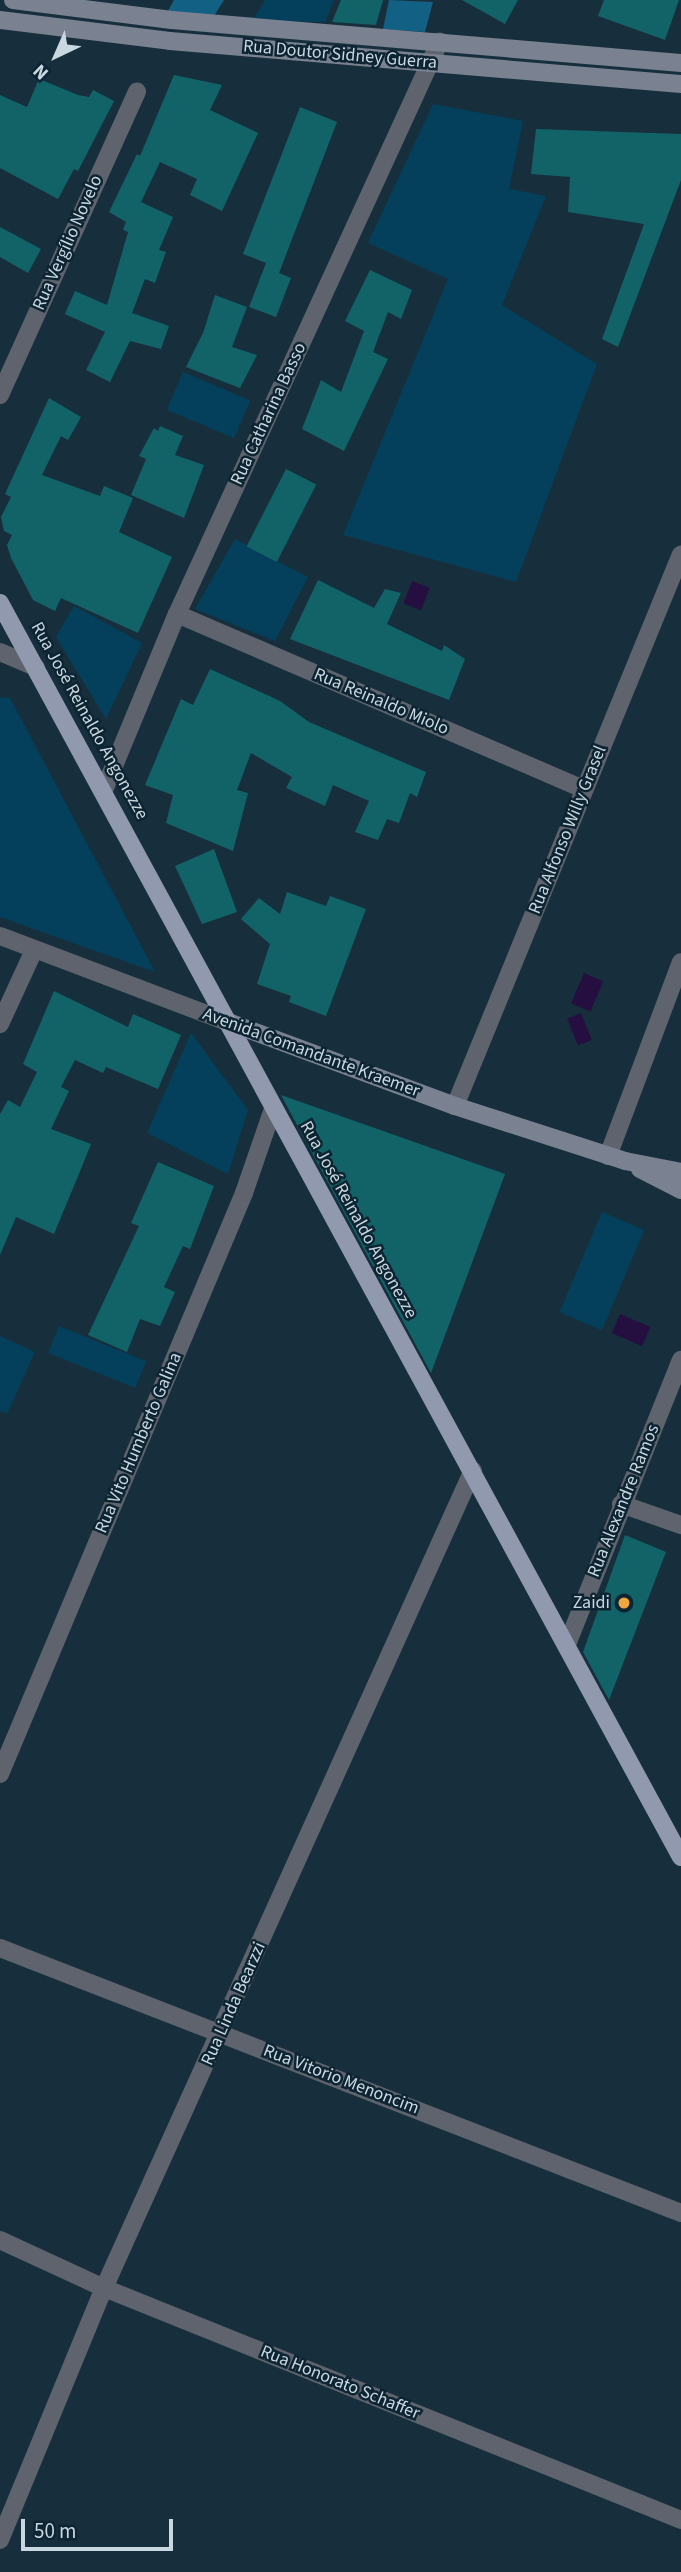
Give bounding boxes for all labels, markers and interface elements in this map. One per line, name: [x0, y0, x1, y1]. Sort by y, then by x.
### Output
north arrow: [21, 21, 91, 91]
street label: Rua Doutor Sidney Guerra: [242, 36, 438, 74]
text: N: [27, 57, 55, 86]
street label: Rua Vergílio Novelo: [29, 172, 107, 314]
street label: Rua Catharina Basso: [227, 339, 311, 489]
street label: Rua José Reinaldo Angonezze: [26, 619, 152, 823]
street label: Rua Reinaldo Miolo: [310, 664, 452, 740]
street label: Rua Alfonso Willy Grasel: [524, 743, 612, 917]
street label: Avenida Comandante Kraemer: [200, 1004, 422, 1102]
street label: Rua José Reinaldo Angonezze: [295, 1118, 421, 1322]
street label: Rua Vito Humberto Galina: [91, 1349, 187, 1537]
street label: Rua Alexandre Ramos: [584, 1422, 664, 1580]
place label: Zaidi: [573, 1592, 610, 1614]
marker: Zaidi: [616, 1595, 632, 1611]
street label: Rua Linda Bearzzi: [197, 1939, 271, 2069]
street label: Rua Vitorio Menoncim: [260, 2040, 422, 2120]
street label: Rua Honorato Schaffer: [257, 2341, 423, 2425]
scale bar: [24, 2506, 177, 2550]
text: 50 m: [34, 2516, 76, 2546]

